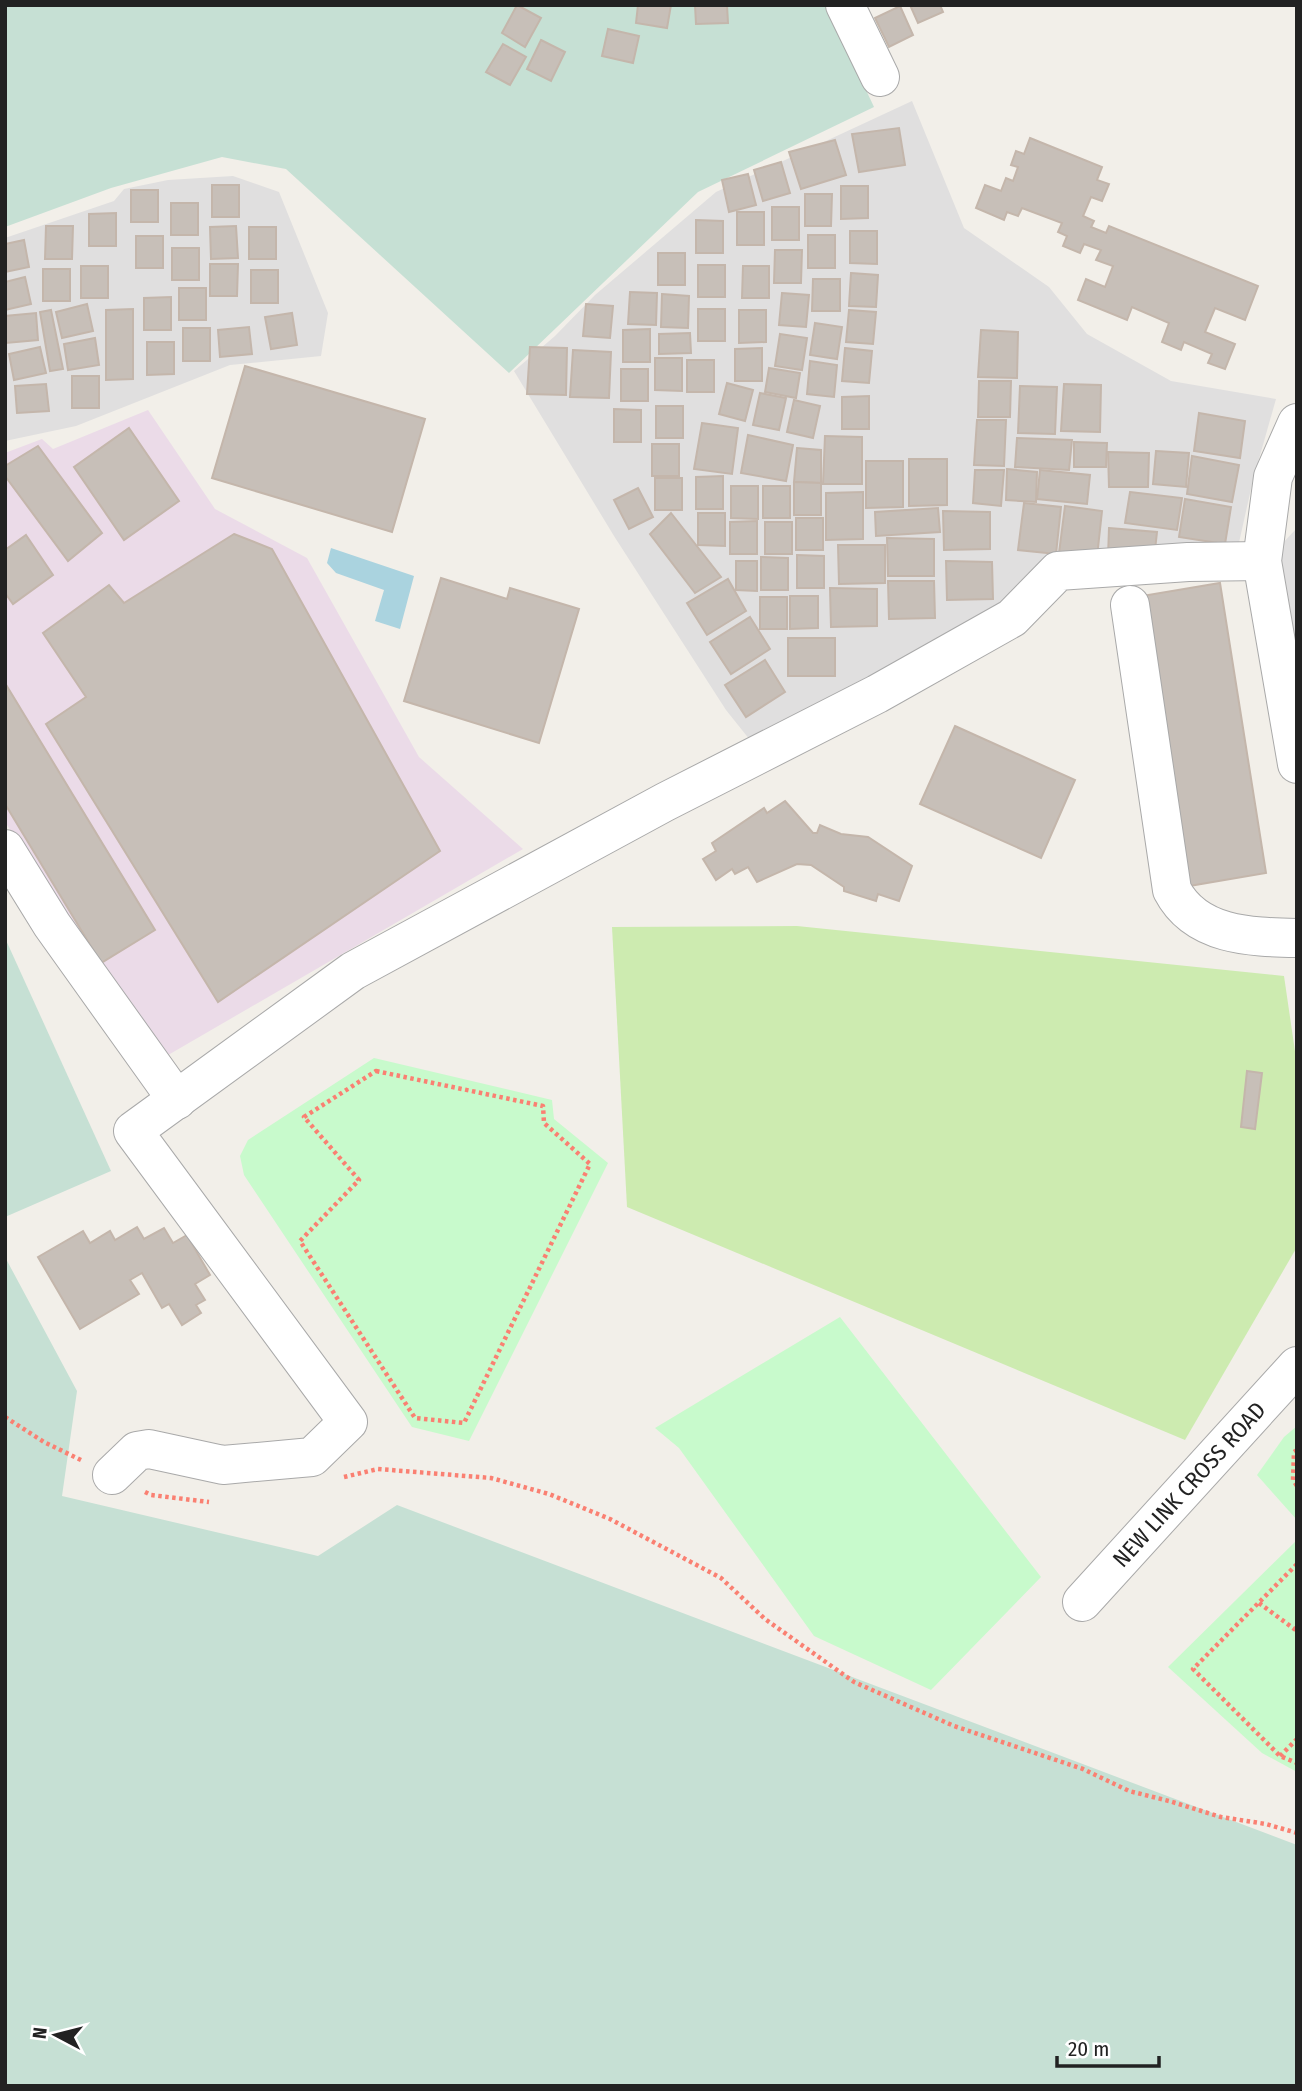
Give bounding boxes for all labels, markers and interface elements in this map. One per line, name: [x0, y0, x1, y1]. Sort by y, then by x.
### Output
street label: NEW LINK CROSS ROAD: [1107, 1396, 1271, 1573]
north arrow: [21, 2000, 91, 2070]
scale bar: [1057, 2024, 1158, 2068]
text: N: [28, 2026, 52, 2040]
text: 20 m: [1068, 2036, 1109, 2062]

